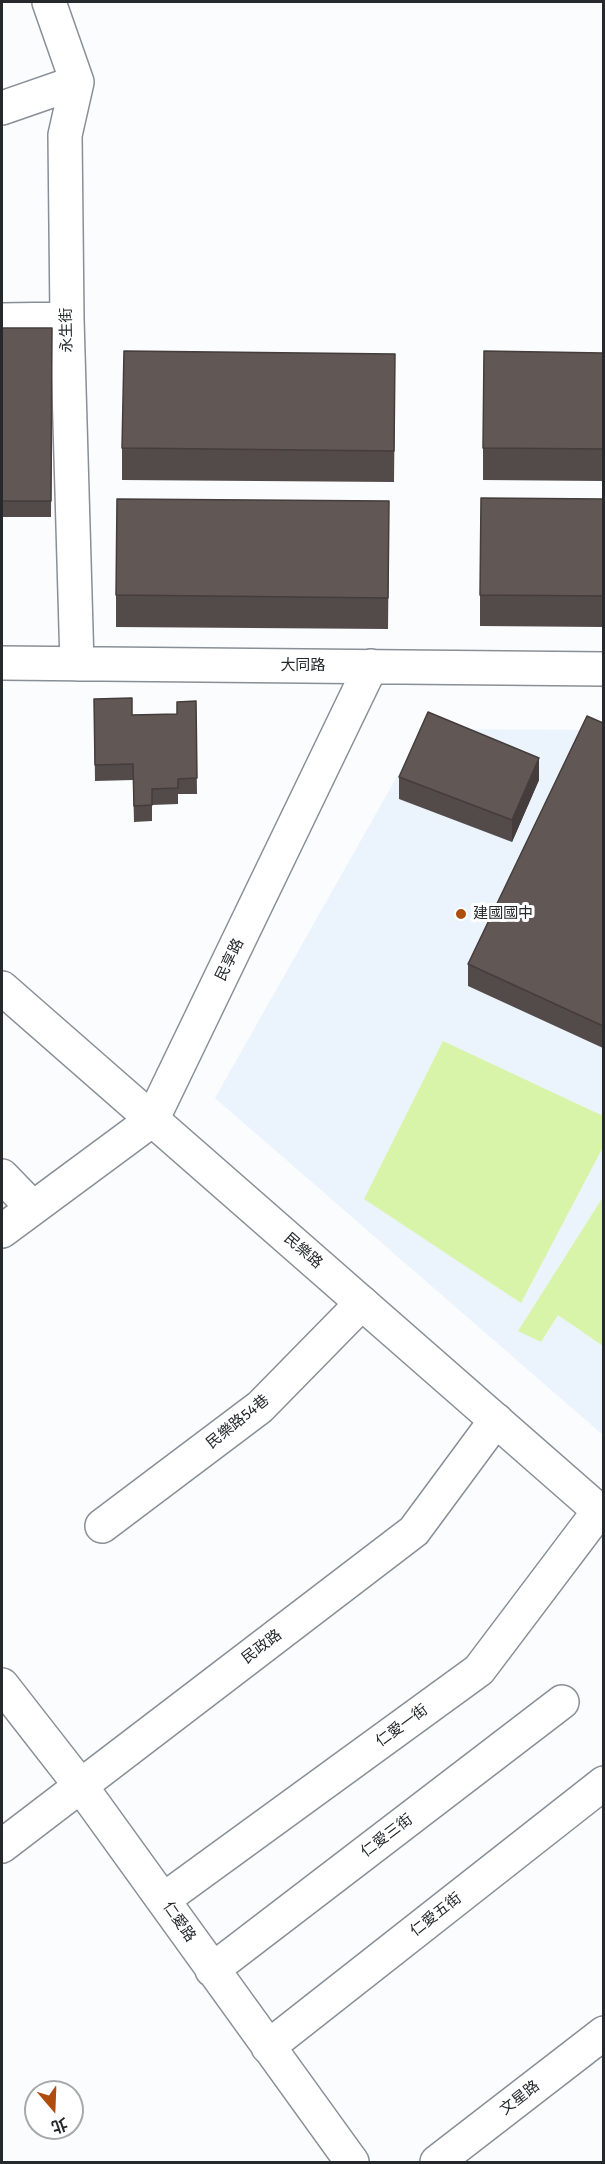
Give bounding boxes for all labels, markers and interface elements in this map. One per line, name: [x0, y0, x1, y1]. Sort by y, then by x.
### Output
street label: 永生街: [58, 307, 76, 353]
street label: 大同路: [281, 657, 325, 675]
place label: 建國國中: [473, 905, 533, 923]
marker: 建國國中: [454, 907, 468, 921]
street label: 民享路: [212, 936, 248, 984]
street label: 民樂路: [280, 1229, 326, 1273]
street label: 民樂路54巷: [203, 1391, 273, 1453]
street label: 民政路: [239, 1626, 285, 1668]
street label: 仁愛一街: [372, 1701, 432, 1751]
street label: 仁愛三街: [358, 1811, 416, 1861]
street label: 仁愛五街: [407, 1889, 465, 1941]
street label: 仁愛路: [159, 1898, 199, 1946]
street label: 文星路: [497, 2077, 543, 2119]
north arrow: [24, 2080, 84, 2140]
text: 北: [49, 2114, 70, 2137]

